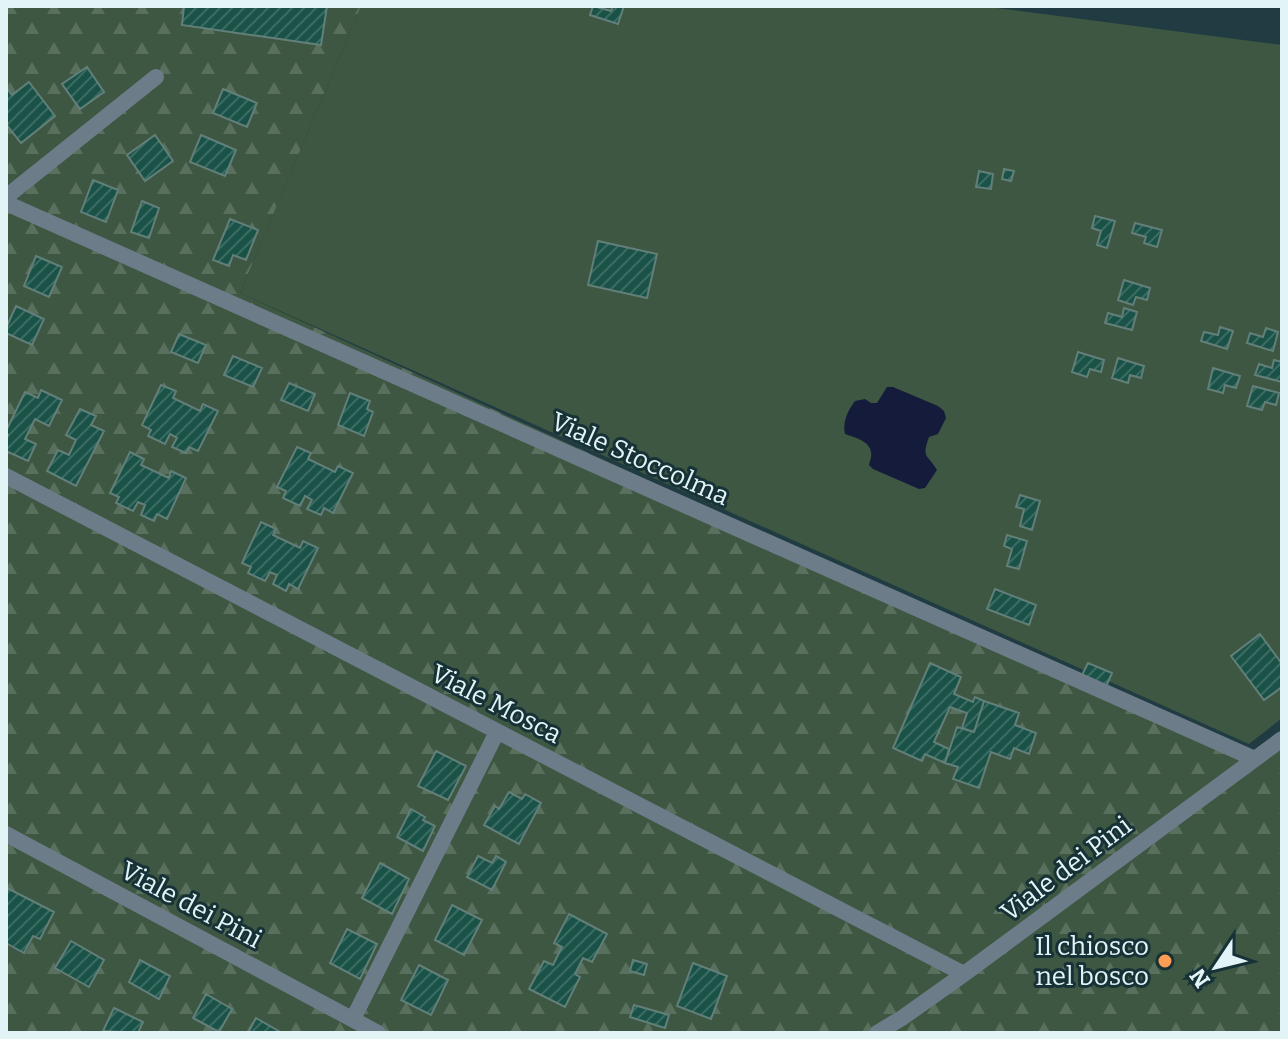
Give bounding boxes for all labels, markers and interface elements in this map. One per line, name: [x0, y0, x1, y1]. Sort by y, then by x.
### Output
street label: Viale Stoccolma: [546, 406, 734, 512]
street label: Viale Mosca: [425, 658, 567, 750]
street label: Viale dei Pini: [995, 810, 1137, 928]
street label: Viale dei Pini: [115, 855, 267, 955]
north arrow: [1176, 927, 1256, 1007]
place label: Il chiosco nel bosco: [1035, 931, 1149, 992]
marker: Il chiosco nel bosco: [1156, 952, 1174, 970]
text: N: [1184, 963, 1216, 993]

